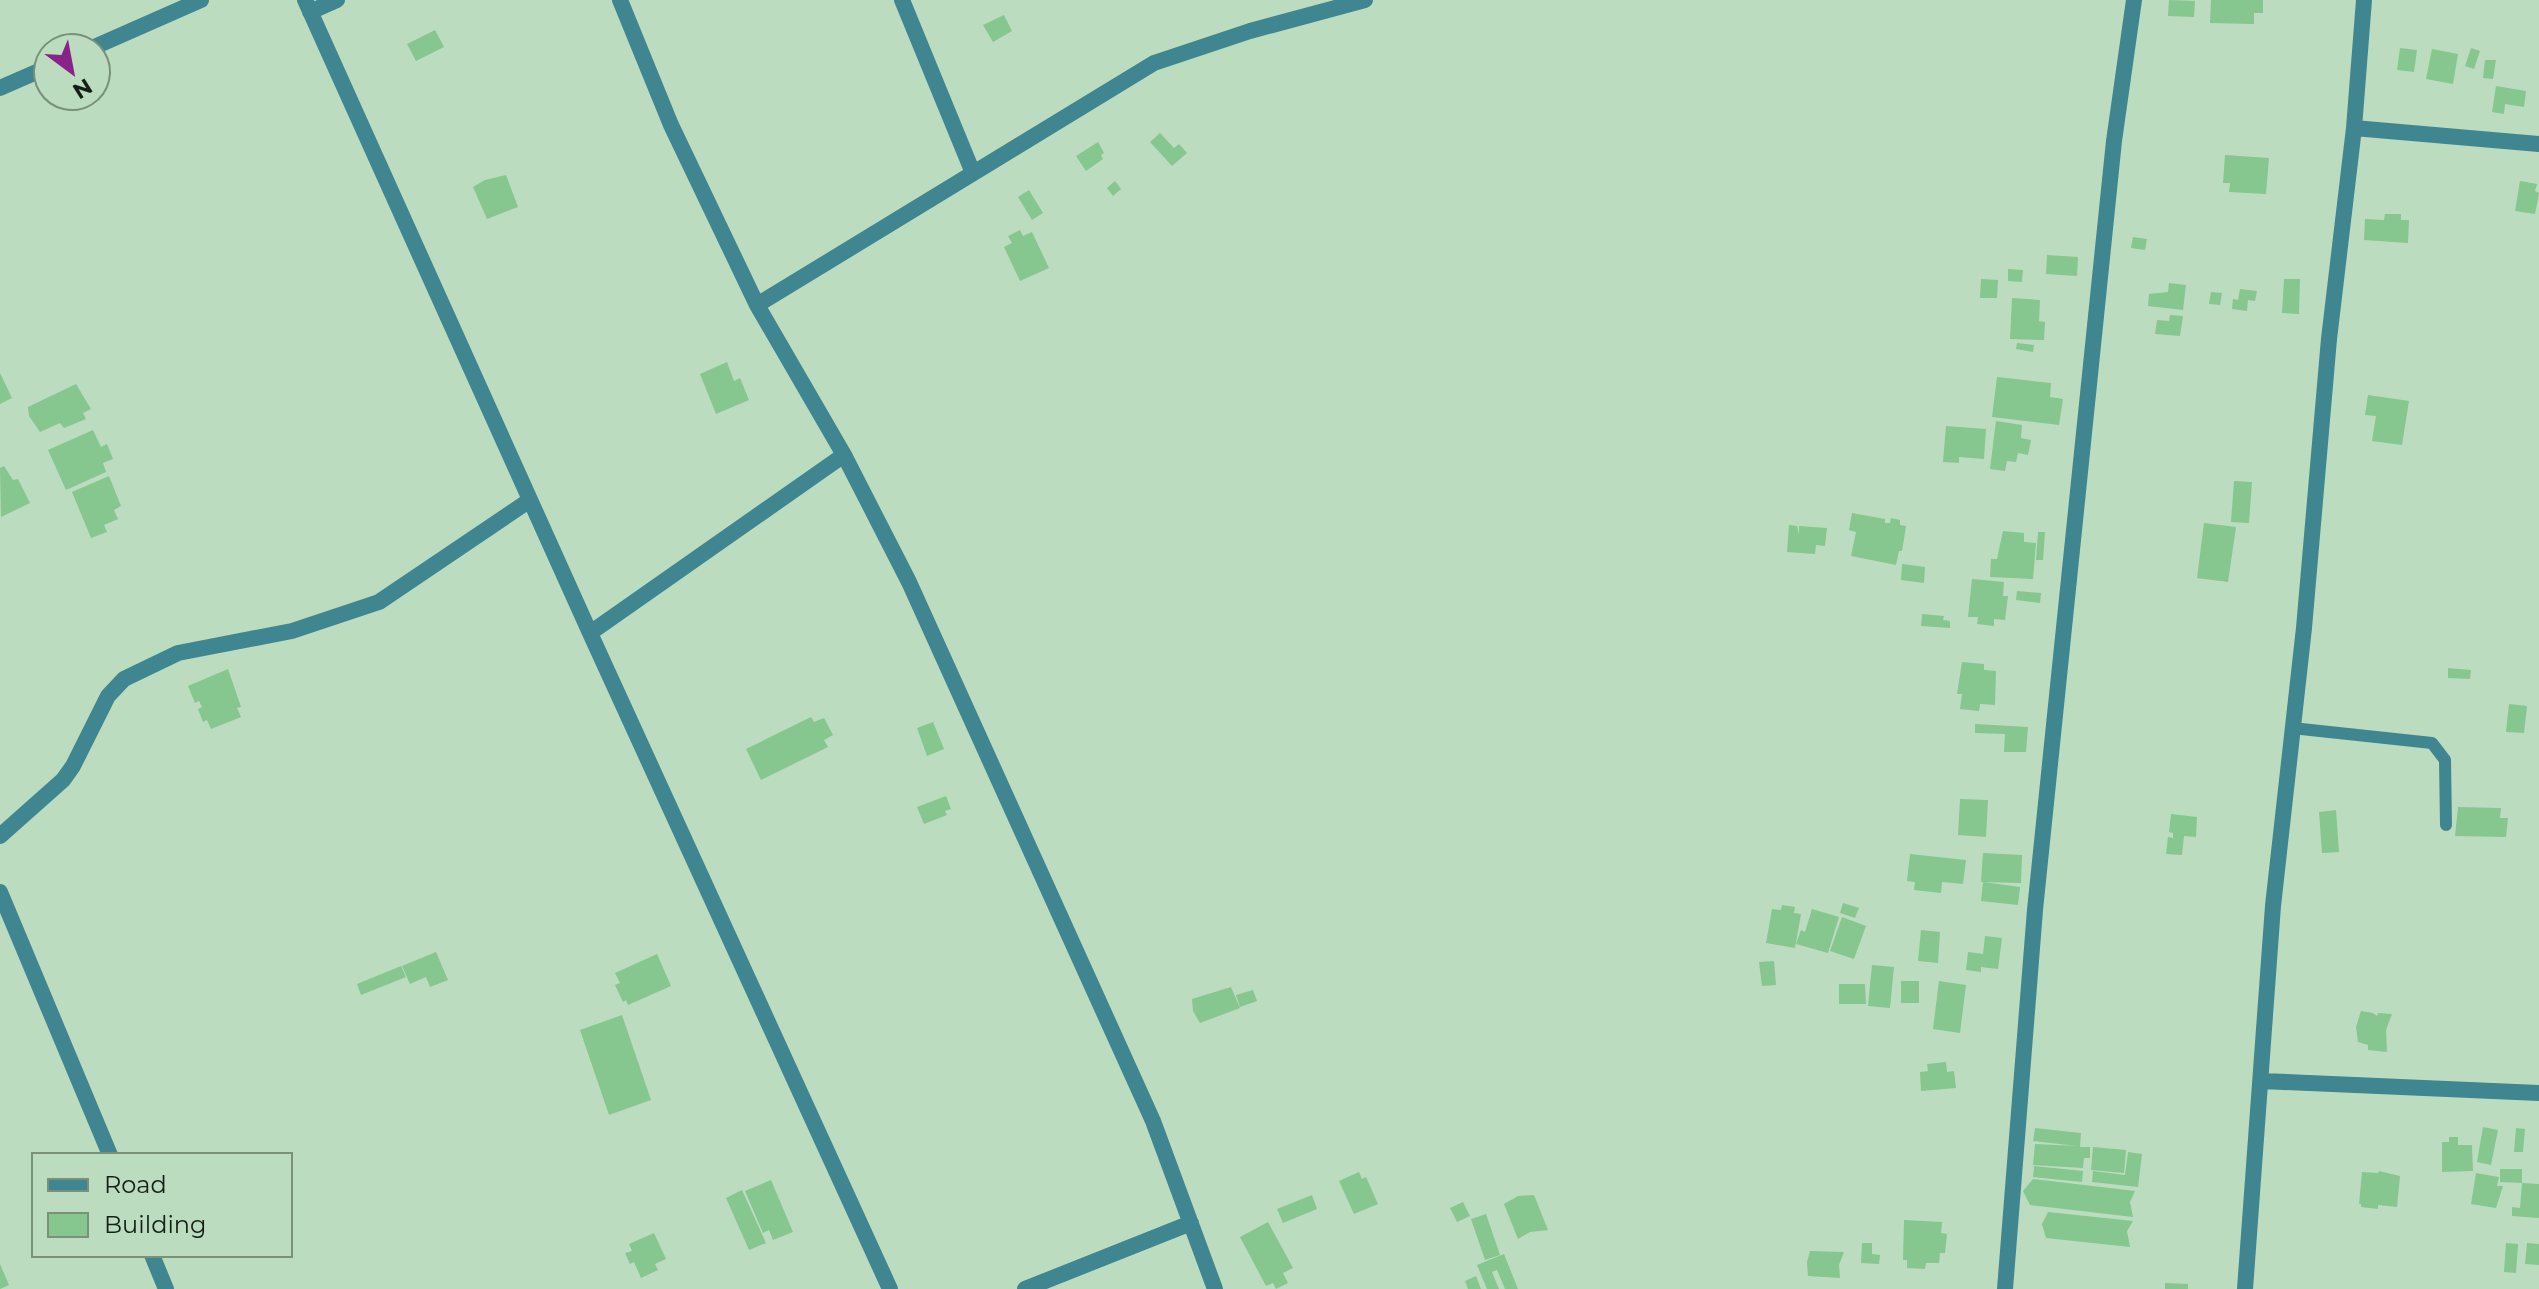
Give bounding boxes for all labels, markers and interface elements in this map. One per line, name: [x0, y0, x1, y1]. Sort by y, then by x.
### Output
north arrow: [32, 32, 112, 112]
text: N: [68, 72, 97, 105]
legend: [32, 1153, 292, 1257]
text: Road: [104, 1170, 167, 1199]
text: Building: [104, 1210, 207, 1239]

